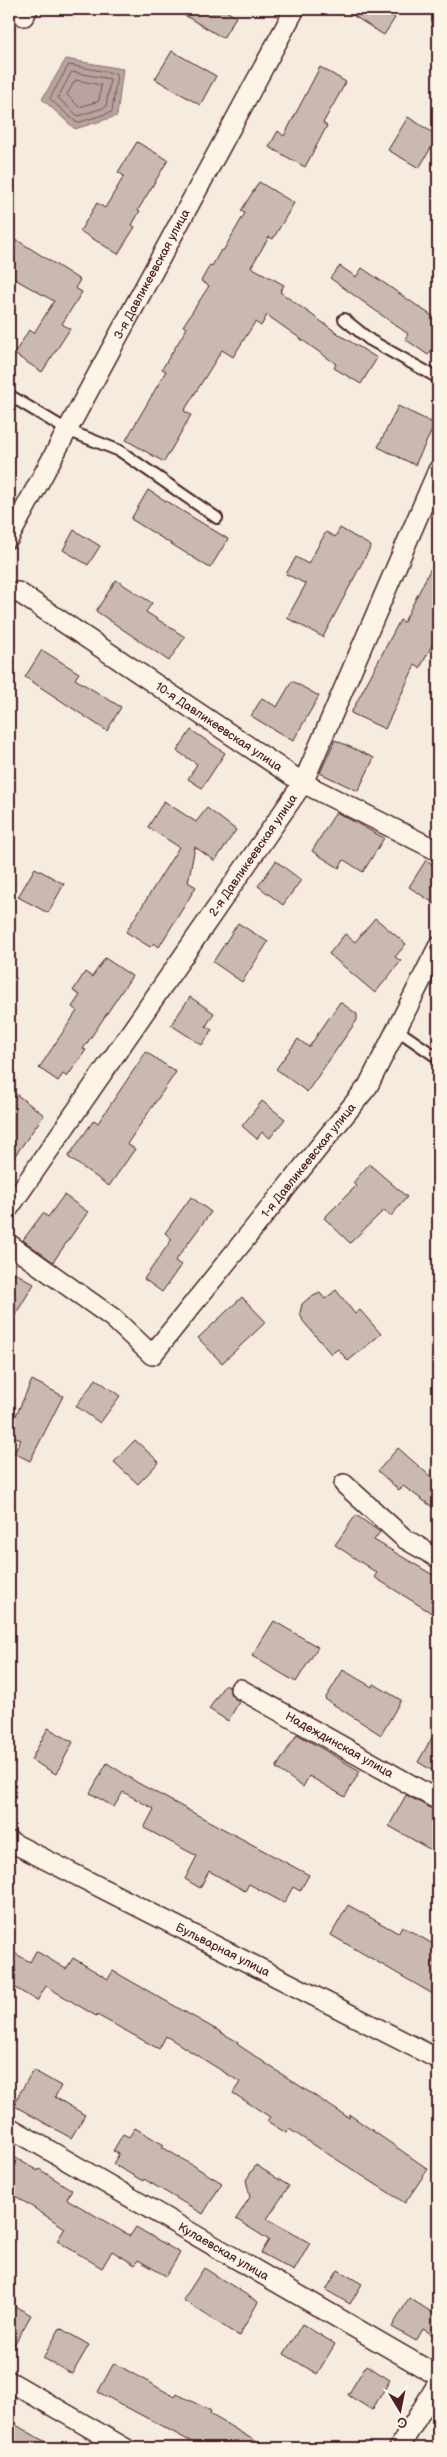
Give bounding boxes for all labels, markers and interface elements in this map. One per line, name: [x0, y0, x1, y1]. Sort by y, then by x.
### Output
street label: 3-я Давликеевская улица: [110, 207, 193, 342]
street label: 10-я Давликеевская улица: [152, 679, 285, 775]
street label: 2-я Давликеевская улица: [206, 791, 301, 919]
street label: 1-я Давликеевская улица: [258, 1100, 359, 1221]
street label: Надеждинская улица: [283, 1708, 396, 1781]
street label: Бульварная улица: [173, 1920, 273, 1980]
street label: Кулаевская улица: [175, 2219, 272, 2284]
north arrow: [374, 2384, 424, 2434]
text: С: [396, 2413, 408, 2432]

